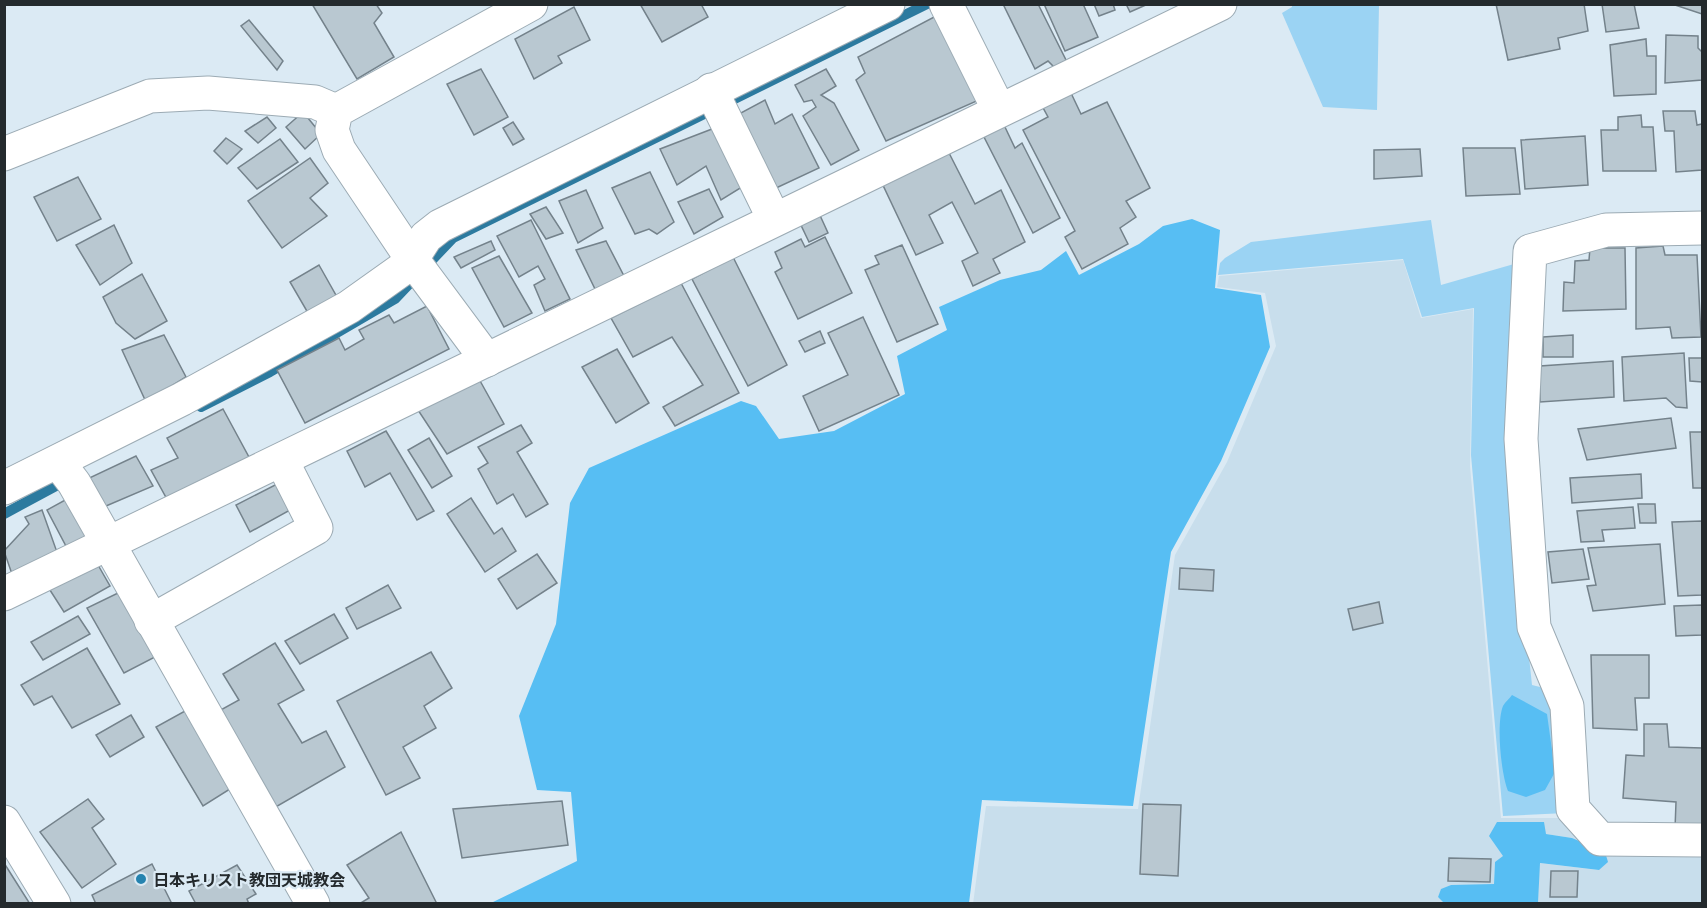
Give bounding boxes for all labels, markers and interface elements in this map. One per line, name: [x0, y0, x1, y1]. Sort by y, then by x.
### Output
place label: 日本キリスト教団天城教会: [153, 870, 345, 889]
marker: 日本キリスト教団天城教会: [134, 872, 148, 886]

